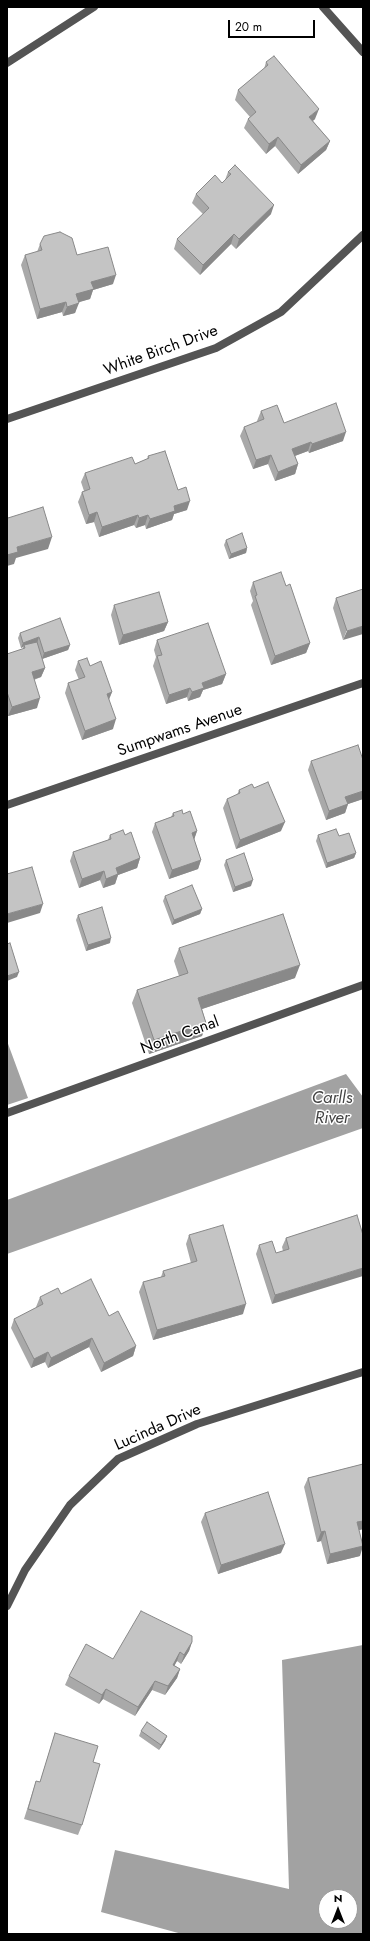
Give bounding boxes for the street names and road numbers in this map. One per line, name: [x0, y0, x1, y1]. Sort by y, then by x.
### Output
street label: White Birch Drive: [101, 321, 221, 381]
street label: Sumpwams Avenue: [115, 701, 245, 761]
street label: North Canal: [138, 1013, 222, 1059]
street label: Lucinda Drive: [112, 1400, 204, 1456]

